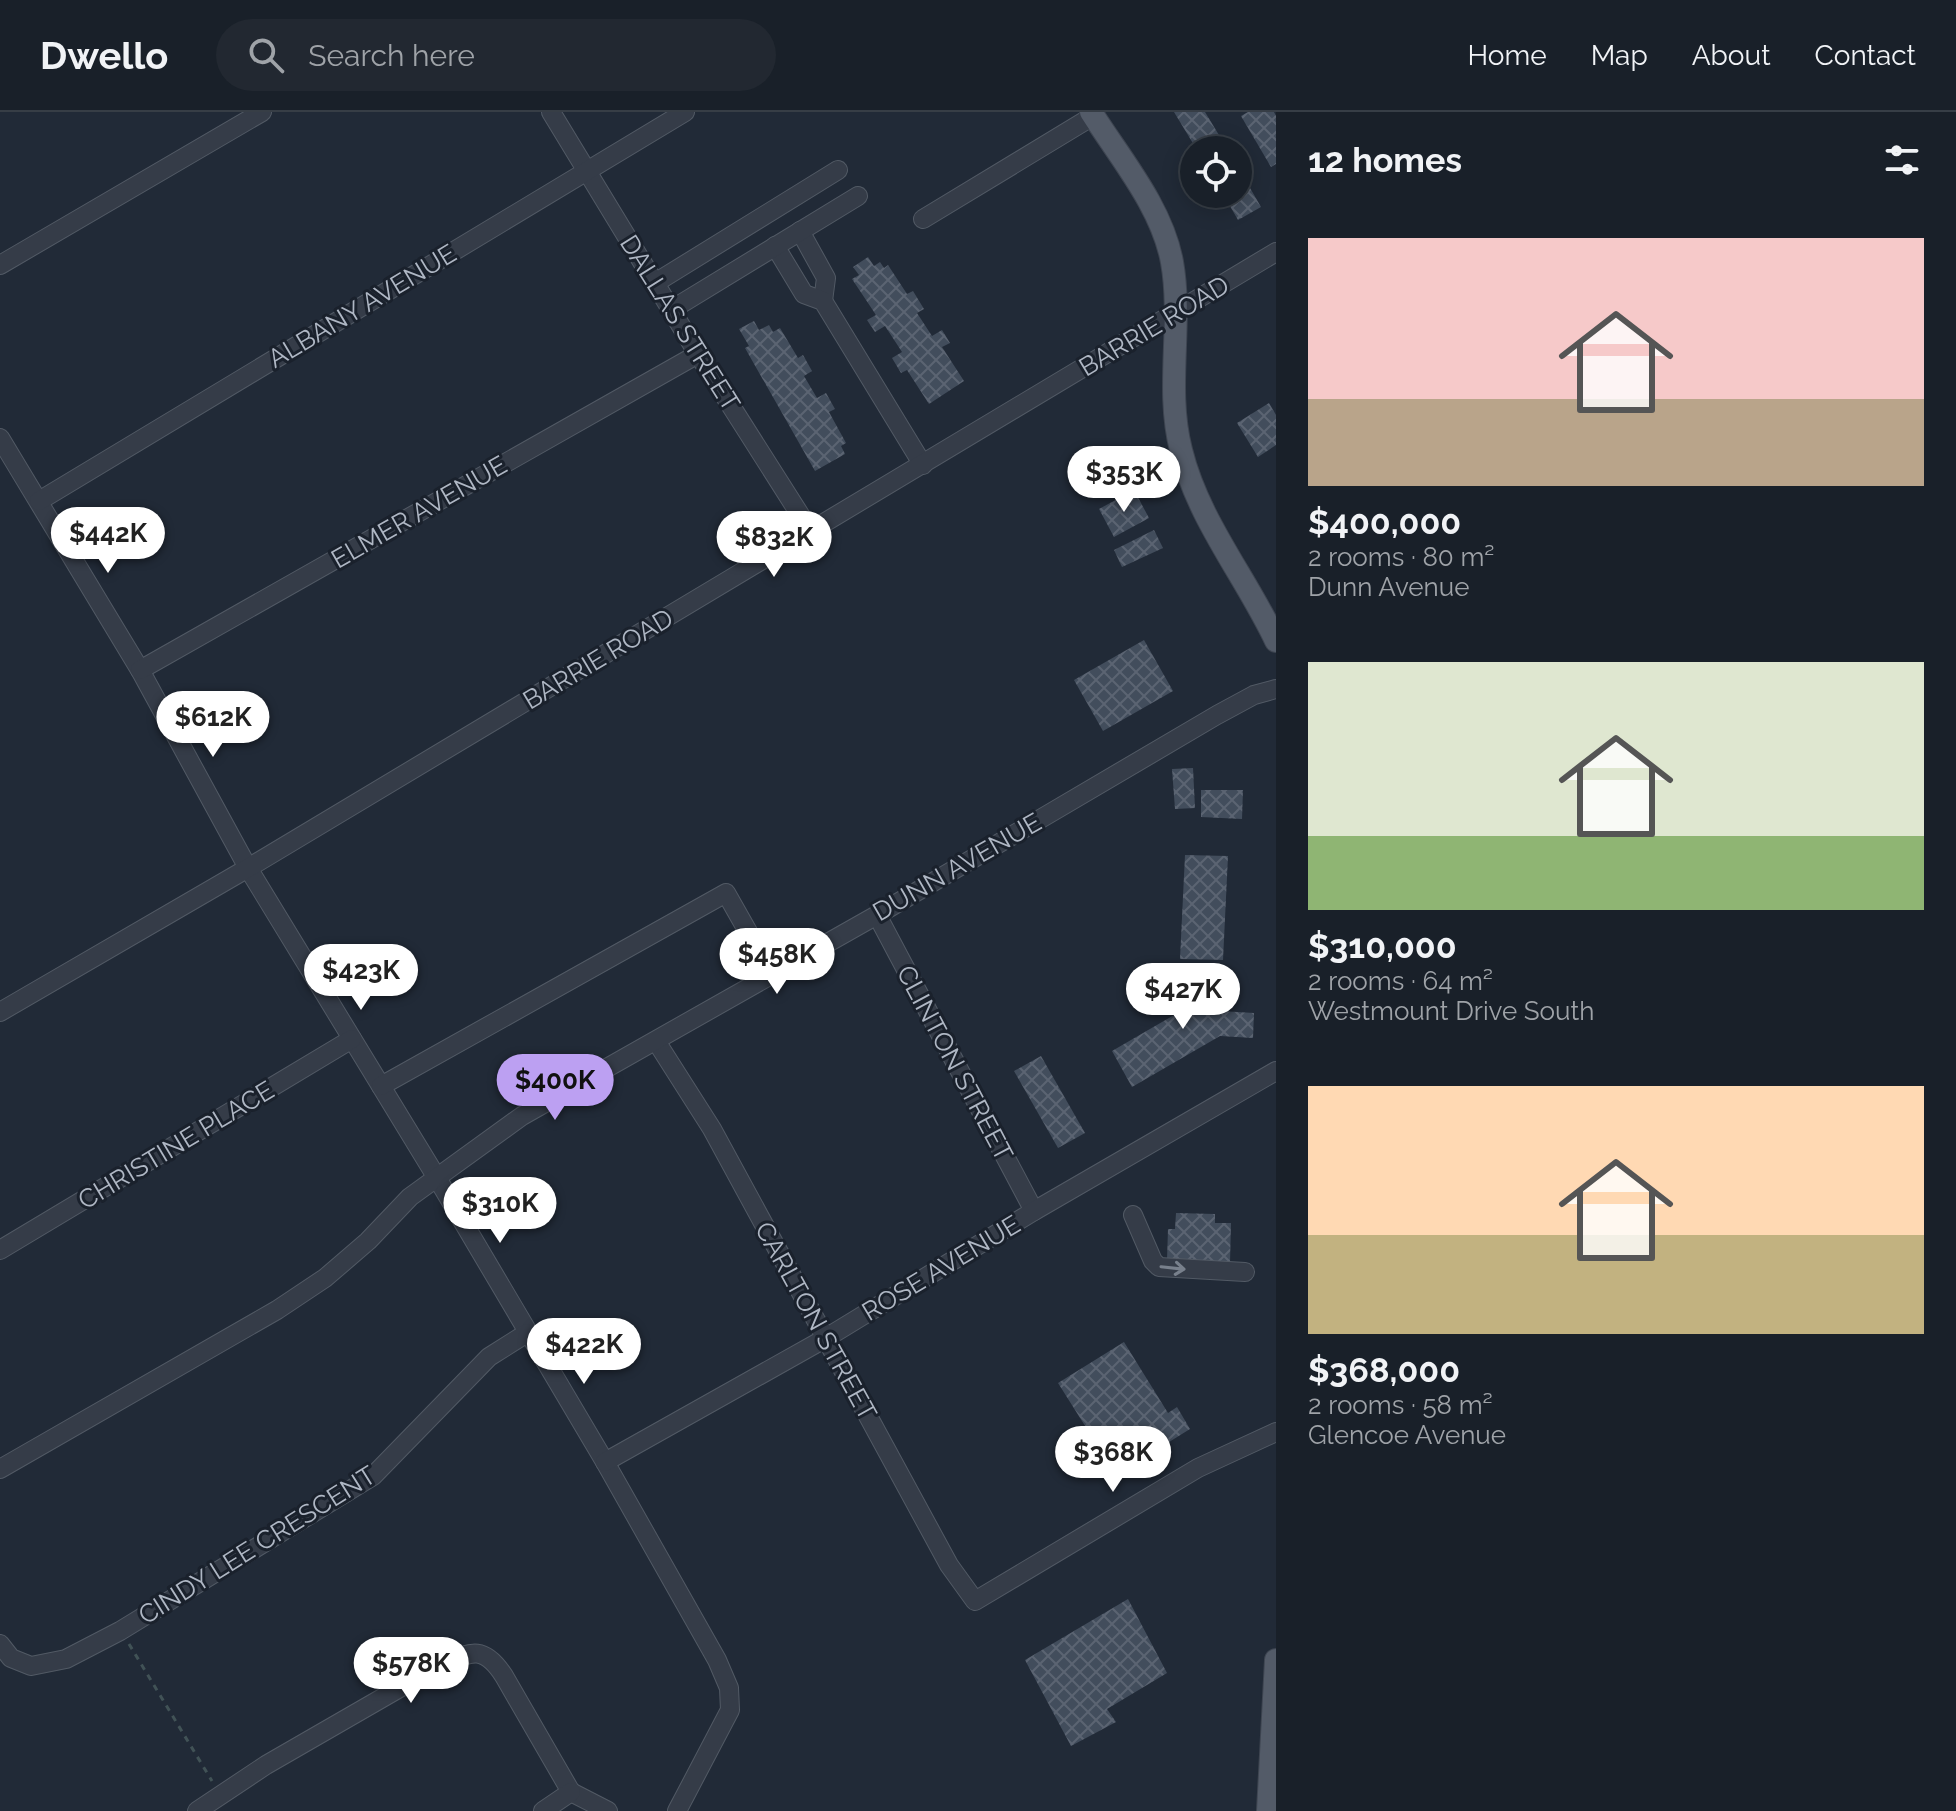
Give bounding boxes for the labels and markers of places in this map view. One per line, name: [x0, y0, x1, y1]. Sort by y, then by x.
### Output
pin: $353K: [1068, 446, 1180, 514]
pin: $442K: [52, 507, 164, 575]
pin: $832K: [718, 511, 830, 579]
pin: $612K: [157, 691, 269, 759]
pin: $458K: [721, 928, 833, 996]
pin: $423K: [305, 944, 417, 1012]
pin: $427K: [1127, 963, 1239, 1031]
pin: $400K: [499, 1054, 611, 1122]
pin: $310K: [444, 1177, 556, 1245]
pin: $422K: [528, 1318, 640, 1386]
pin: $368K: [1057, 1426, 1169, 1494]
pin: $578K: [355, 1637, 467, 1705]

